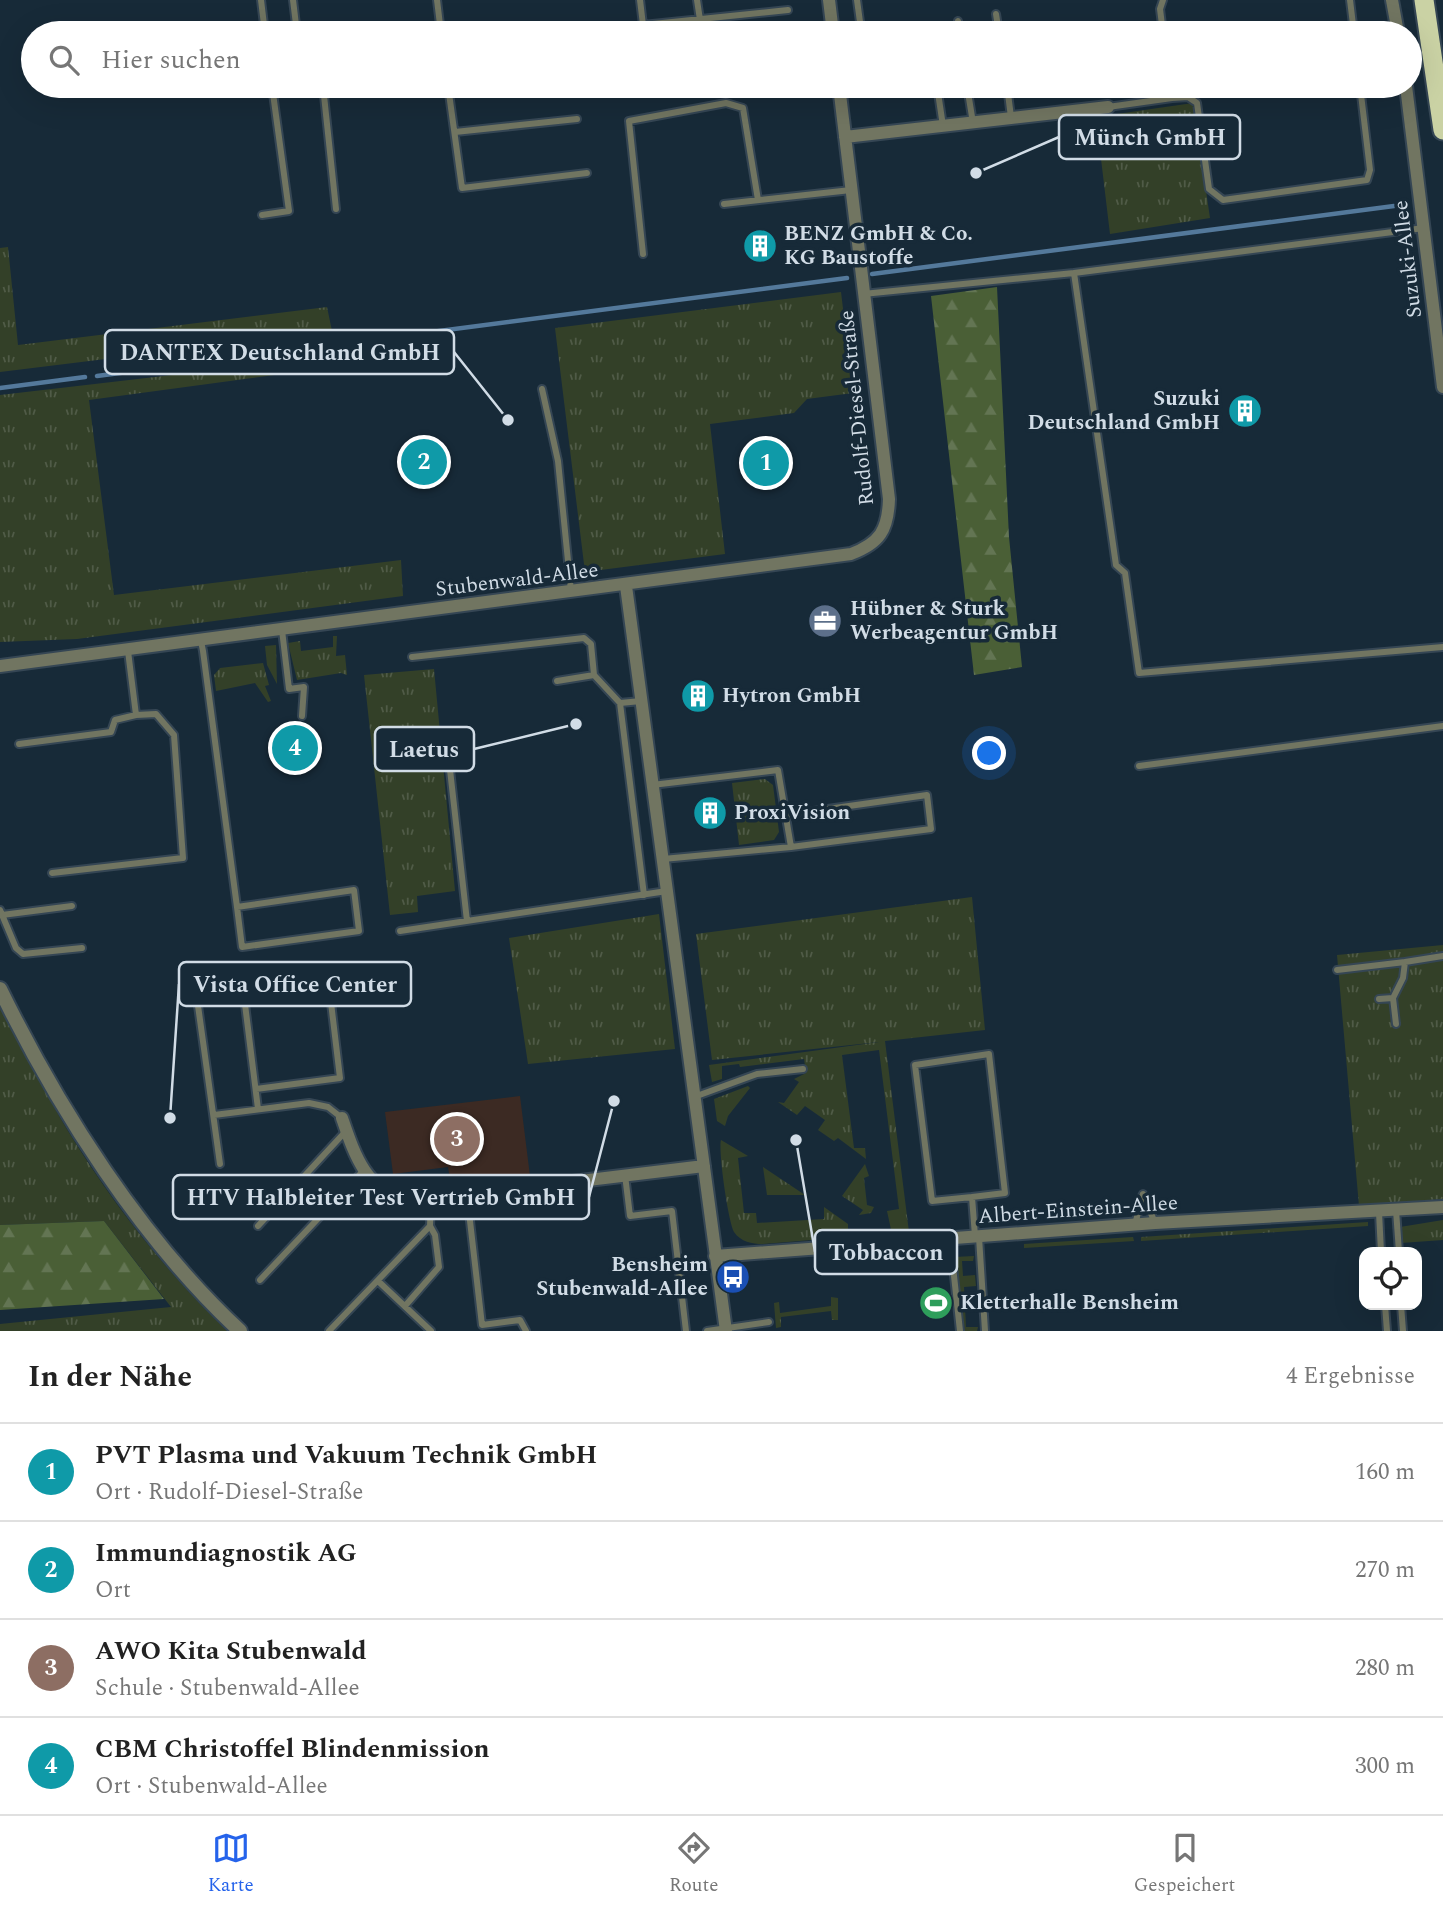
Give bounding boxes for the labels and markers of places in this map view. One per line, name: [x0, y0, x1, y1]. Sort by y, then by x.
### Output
callout: Münch GmbH: [1059, 115, 1240, 159]
place label: BENZ GmbH & Co. KG Baustoffe: [784, 218, 973, 274]
building icon: BENZ GmbH & Co. KG Baustoffe: [741, 227, 779, 265]
callout: DANTEX Deutschland GmbH: [105, 330, 454, 374]
place label: Suzuki Deutschland GmbH: [1027, 383, 1220, 439]
building icon: Suzuki Deutschland GmbH: [1226, 392, 1264, 430]
pin: 2: [401, 436, 447, 488]
pin: 1: [743, 437, 789, 489]
place label: Hübner & Sturk Werbeagentur GmbH: [850, 593, 1058, 649]
office icon: Hübner & Sturk Werbeagentur GmbH: [806, 602, 844, 640]
building icon: Hytron GmbH: [679, 677, 717, 715]
place label: Hytron GmbH: [722, 680, 861, 712]
pin: 4: [272, 722, 318, 774]
callout: Laetus: [375, 727, 474, 771]
building icon: ProxiVision: [691, 794, 729, 832]
place label: ProxiVision: [734, 797, 850, 829]
callout: Vista Office Center: [179, 962, 411, 1006]
pin: 3: [434, 1113, 480, 1165]
callout: HTV Halbleiter Test Vertrieb GmbH: [173, 1175, 589, 1219]
callout: Tobbaccon: [815, 1230, 957, 1274]
place label: Bensheim Stubenwald-Allee: [536, 1249, 708, 1305]
bus stop icon: Bensheim Stubenwald-Allee: [714, 1258, 752, 1296]
sports icon: Kletterhalle Bensheim: [917, 1284, 955, 1322]
place label: Kletterhalle Bensheim: [960, 1287, 1179, 1319]

